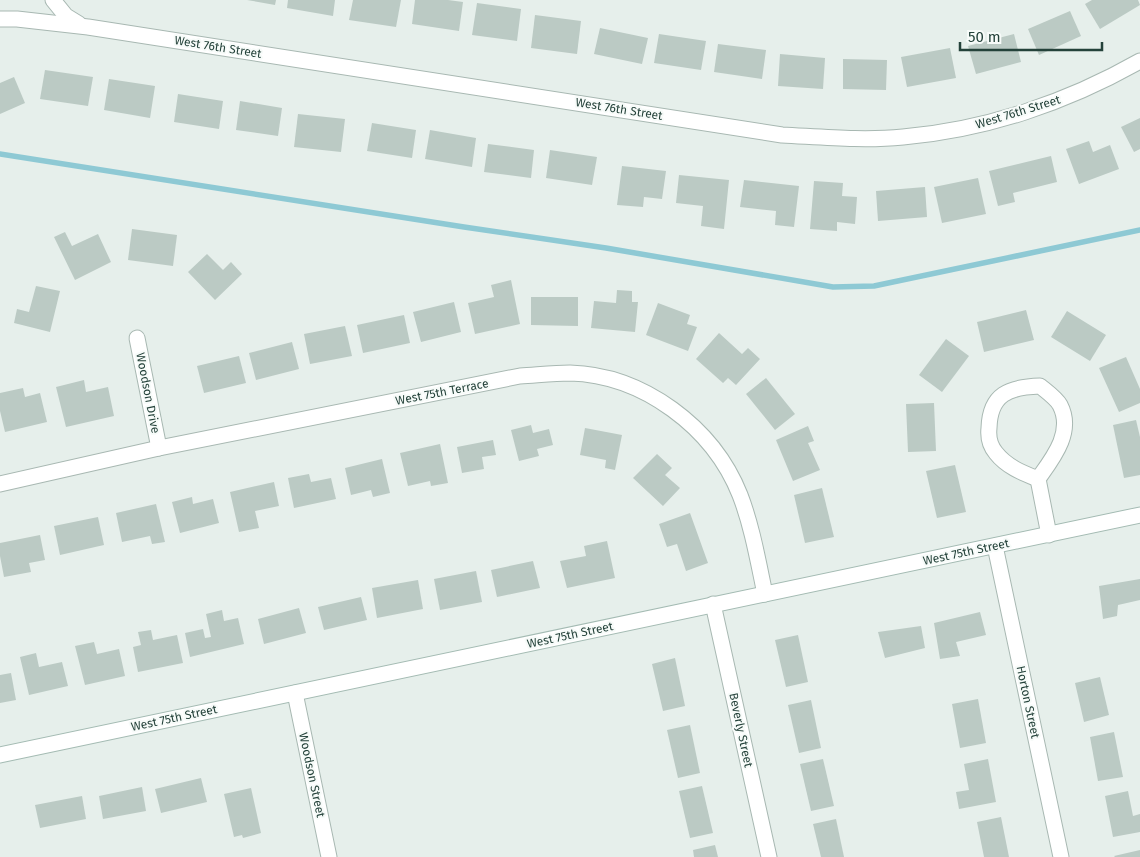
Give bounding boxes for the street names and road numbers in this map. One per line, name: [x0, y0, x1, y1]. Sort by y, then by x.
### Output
street label: West 76th Street: [173, 33, 263, 61]
street label: West 76th Street: [974, 92, 1063, 132]
street label: West 76th Street: [574, 95, 664, 123]
street label: Woodson Drive: [133, 351, 163, 435]
street label: West 75th Terrace: [394, 376, 490, 408]
street label: West 75th Street: [922, 536, 1011, 568]
street label: West 75th Street: [526, 619, 615, 651]
street label: Horton Street: [1013, 664, 1043, 740]
street label: Beverly Street: [726, 691, 756, 769]
street label: West 75th Street: [130, 702, 219, 734]
street label: Woodson Street: [296, 731, 328, 819]

